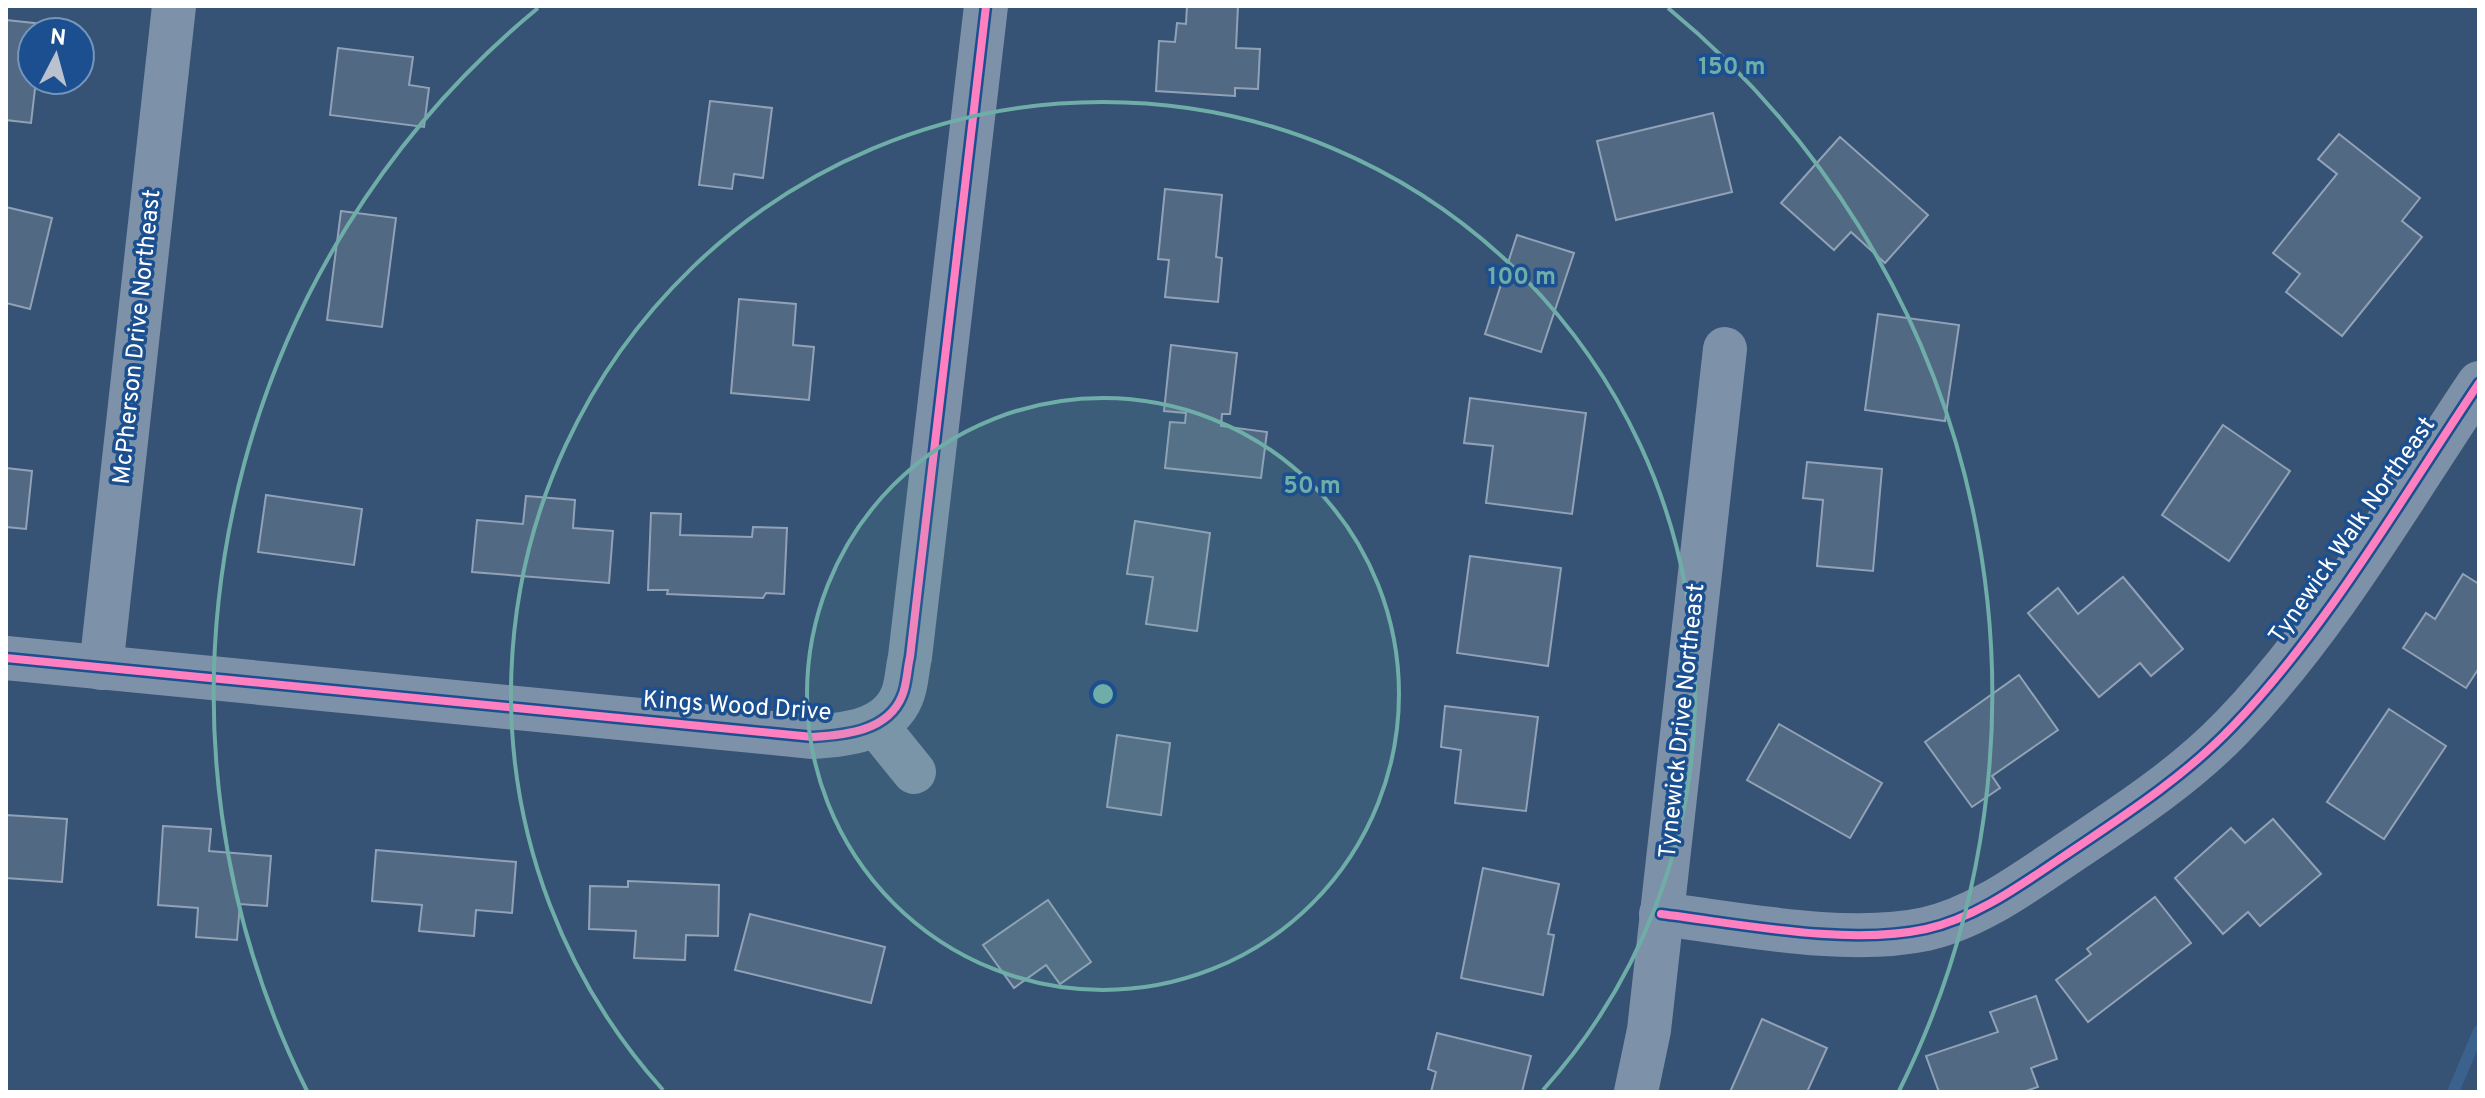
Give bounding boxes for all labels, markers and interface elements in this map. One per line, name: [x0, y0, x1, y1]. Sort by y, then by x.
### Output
north arrow: [16, 16, 96, 96]
text: N: [49, 24, 67, 53]
text: 150 m: [1698, 53, 1766, 83]
street label: McPherson Drive Northeast: [108, 188, 168, 486]
text: 100 m: [1488, 263, 1556, 293]
street label: Tynewick Walk Northeast: [2263, 412, 2443, 650]
text: 50 m: [1283, 472, 1341, 502]
street label: Tynewick Drive Northeast: [1654, 582, 1712, 860]
centre of rings: [1089, 680, 1117, 708]
street label: Kings Wood Drive: [642, 685, 832, 729]

